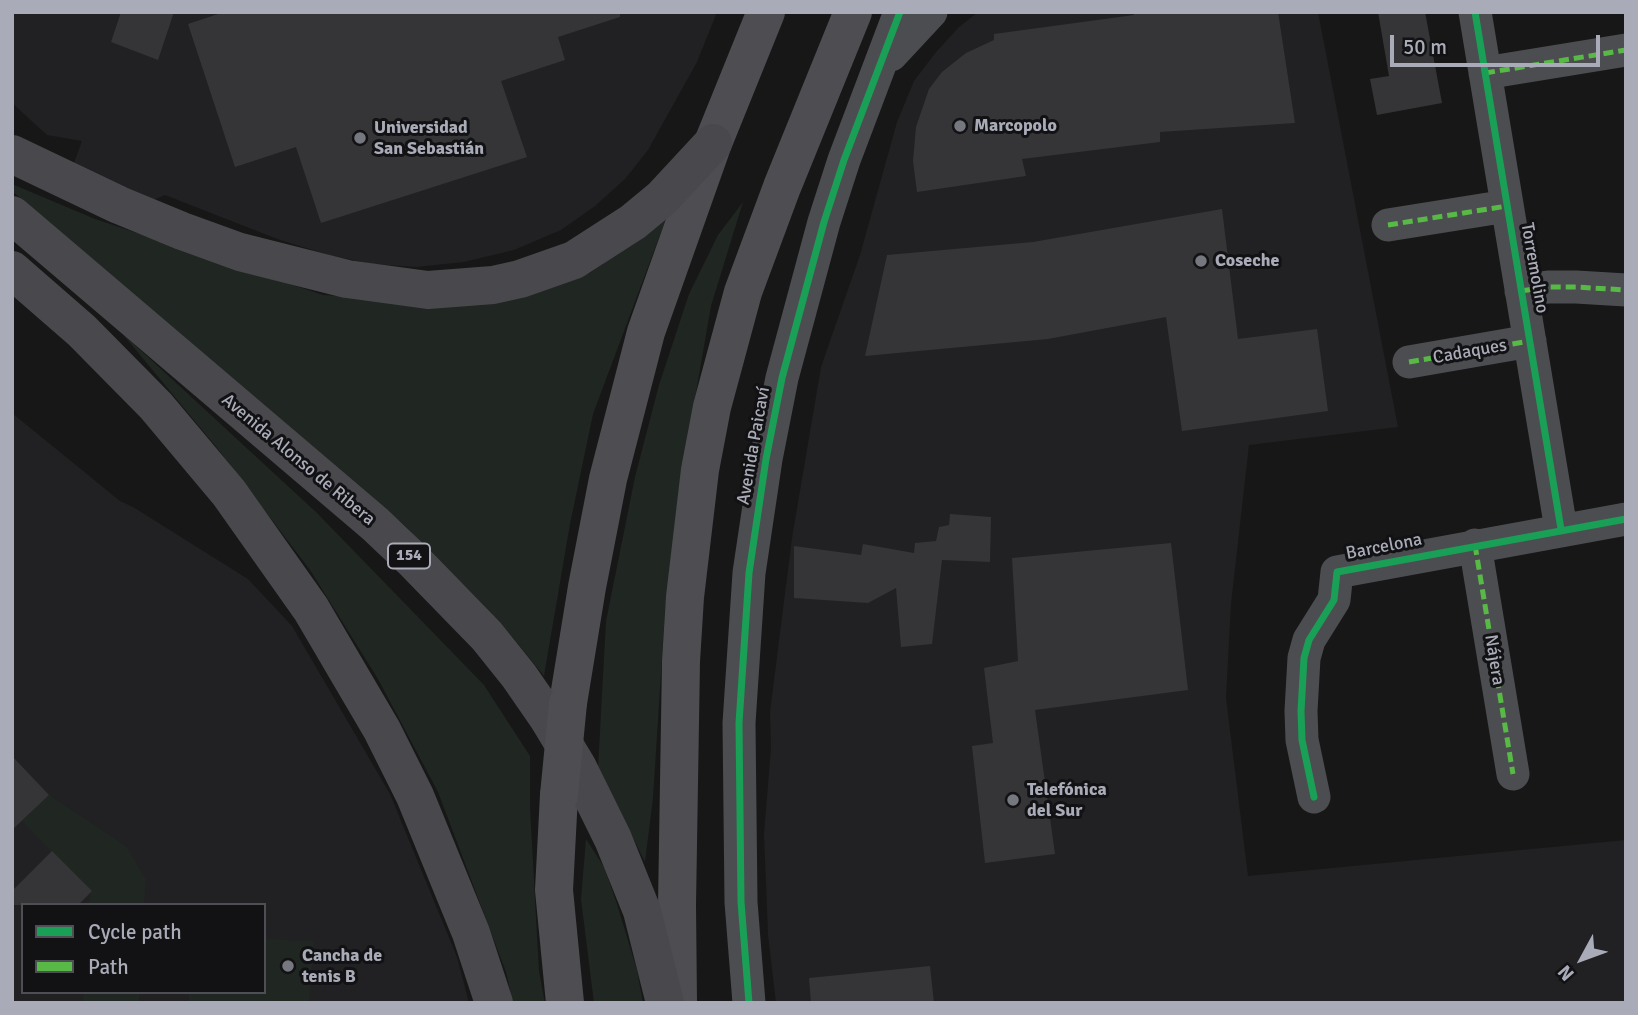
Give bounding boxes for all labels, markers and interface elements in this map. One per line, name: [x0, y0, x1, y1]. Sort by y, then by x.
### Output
scale bar: [1393, 21, 1603, 65]
text: 50 m: [1403, 34, 1447, 60]
place label: Marcopolo: [974, 115, 1057, 137]
place label: Universidad San Sebastián: [374, 117, 484, 160]
marker: Marcopolo: [952, 118, 968, 134]
marker: Universidad San Sebastián: [352, 130, 368, 146]
street label: Torremolino: [1515, 221, 1553, 315]
place label: Coseche: [1215, 250, 1279, 272]
marker: Coseche: [1193, 253, 1209, 269]
street label: Cadaques: [1431, 335, 1509, 369]
street label: Avenida Paicaví: [733, 385, 775, 507]
street label: Avenida Alonso de Ribera: [217, 389, 379, 531]
street label: Barcelona: [1344, 529, 1424, 565]
road number: 154: [388, 544, 430, 568]
street label: Nájera: [1479, 633, 1509, 687]
place label: Telefónica del Sur: [1027, 779, 1107, 822]
marker: Telefónica del Sur: [1005, 792, 1021, 808]
legend: [21, 903, 266, 994]
text: Cycle path: [88, 919, 182, 945]
north arrow: [1547, 924, 1617, 994]
place label: Cancha de tenis B: [302, 945, 382, 988]
text: Path: [88, 954, 129, 980]
marker: Cancha de tenis B: [280, 958, 296, 974]
text: N: [1553, 960, 1580, 986]

